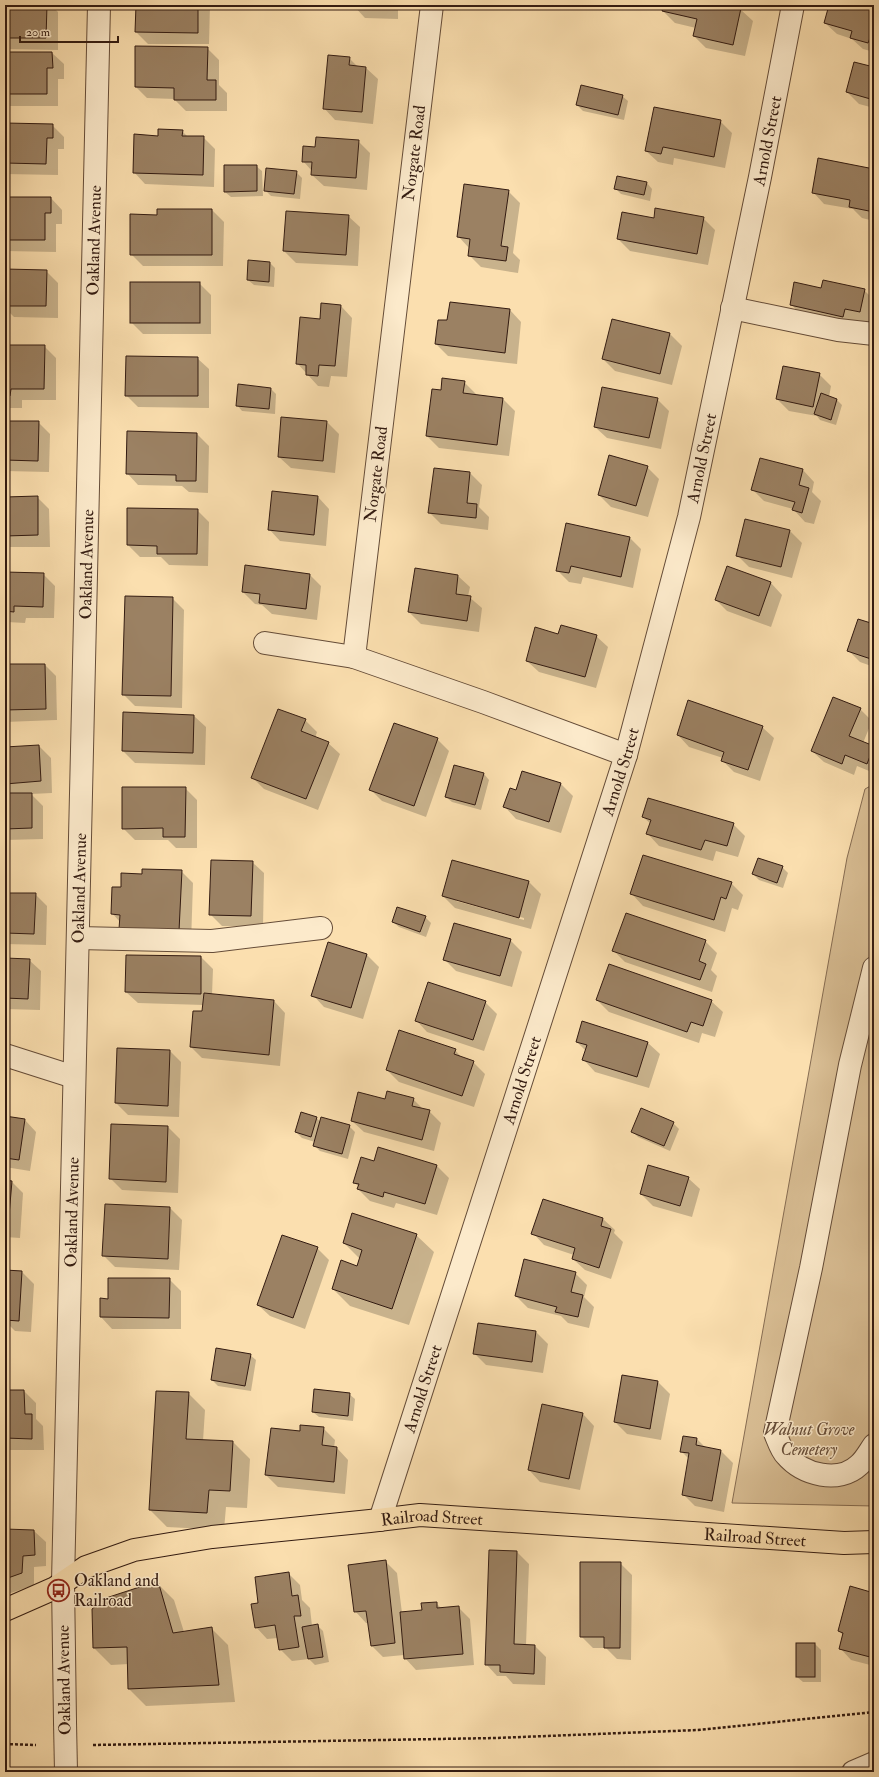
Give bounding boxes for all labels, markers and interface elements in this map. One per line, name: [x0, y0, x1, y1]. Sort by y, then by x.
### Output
scale bar: [20, 18, 118, 44]
text: 20 m: [26, 25, 51, 40]
street label: Arnold Street: [748, 94, 786, 189]
street label: Norgate Road: [398, 103, 430, 202]
street label: Oakland Avenue: [82, 185, 105, 296]
street label: Arnold Street: [682, 411, 721, 506]
street label: Norgate Road: [360, 424, 392, 523]
street label: Oakland Avenue: [74, 509, 98, 620]
street label: Arnold Street: [596, 725, 643, 819]
street label: Oakland Avenue: [67, 833, 91, 944]
street label: Arnold Street: [497, 1033, 546, 1128]
street label: Oakland Avenue: [60, 1157, 83, 1267]
street label: Arnold Street: [398, 1342, 446, 1436]
park label: Walnut Grove Cemetery: [763, 1419, 855, 1460]
street label: Railroad Street: [380, 1504, 484, 1530]
street label: Railroad Street: [703, 1523, 807, 1551]
place label: Oakland and Railroad: [74, 1570, 160, 1611]
bus stop icon: Oakland and Railroad: [45, 1577, 71, 1603]
street label: Oakland Avenue: [53, 1625, 75, 1735]

